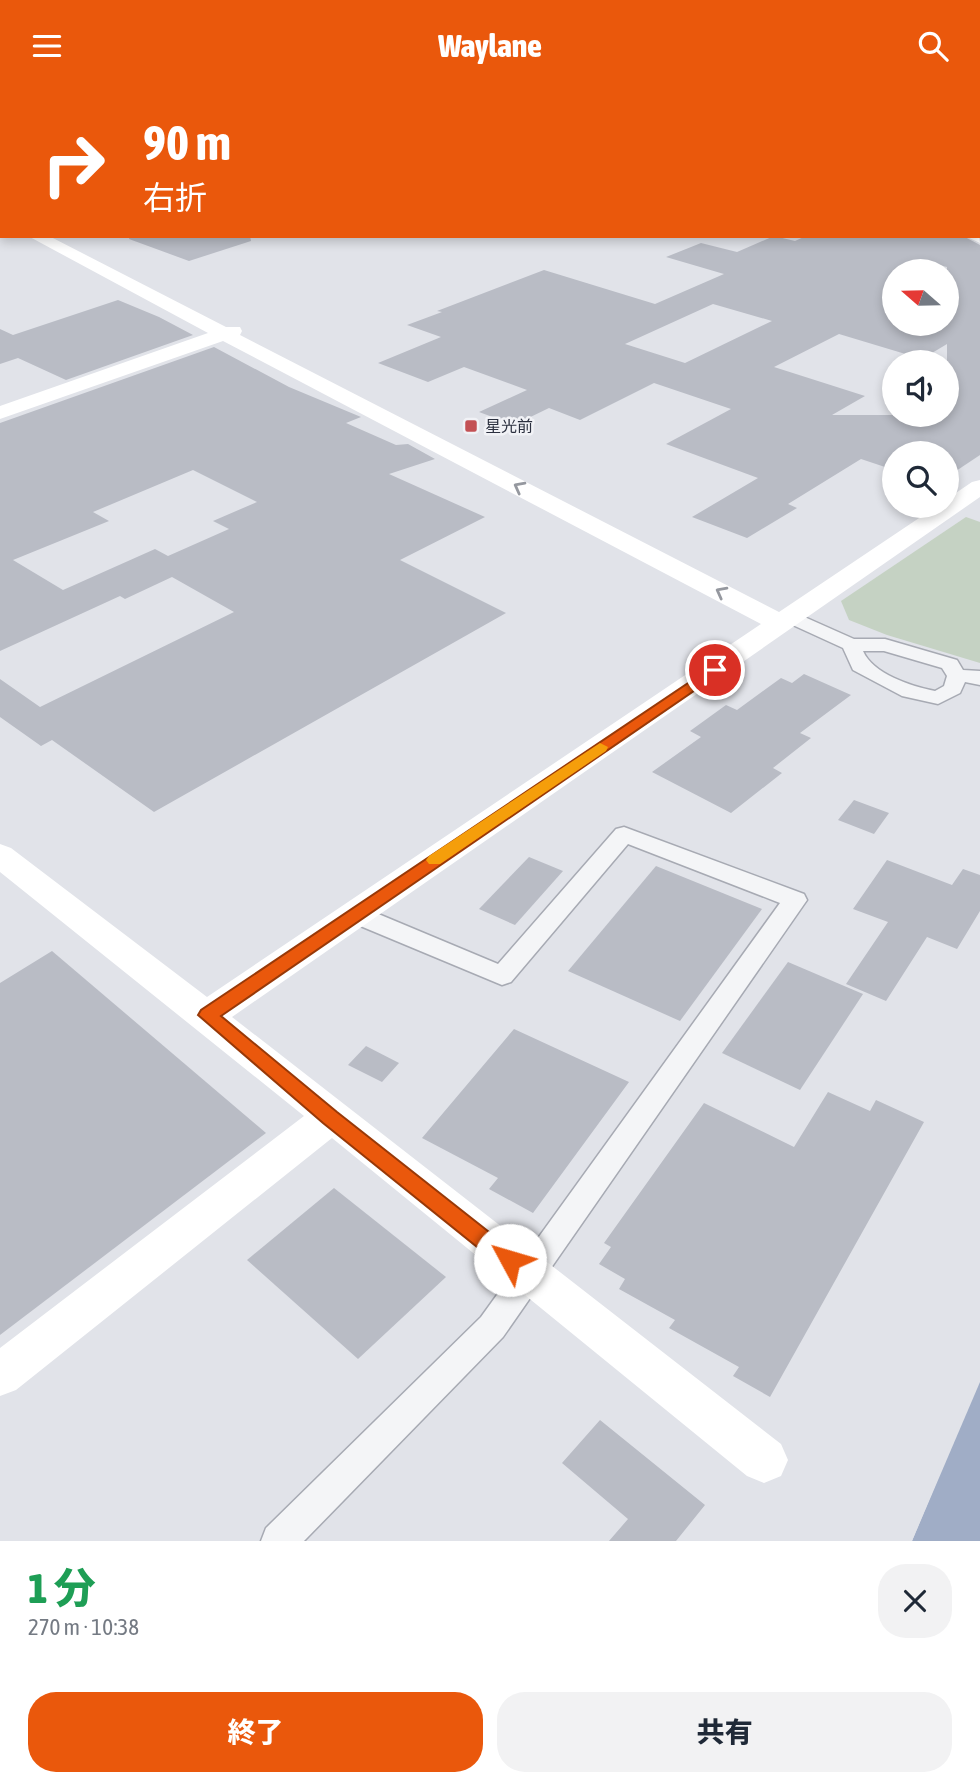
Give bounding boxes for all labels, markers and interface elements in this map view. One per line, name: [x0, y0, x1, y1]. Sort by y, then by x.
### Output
icon: menu: [28, 27, 66, 65]
text: Waylane: [438, 27, 542, 64]
icon: search: [914, 27, 952, 65]
text: 90 m: [143, 114, 231, 170]
icon: right: [28, 119, 119, 210]
text: 右折: [143, 179, 207, 216]
north arrow: [882, 259, 959, 336]
map controls: [882, 259, 959, 518]
button: sound: [882, 350, 959, 427]
place label: 星光前: [485, 417, 533, 435]
marker: 星光前: [463, 418, 479, 434]
button: search: [882, 441, 959, 518]
one-way arrow: [514, 482, 526, 495]
one-way arrow: [716, 587, 728, 601]
pin: [685, 640, 745, 700]
icon: arrive: [696, 651, 734, 689]
position arrow: [473, 1223, 547, 1297]
text: 1 分: [28, 1564, 96, 1612]
button: close: [878, 1564, 952, 1638]
text: 270 m · 10:38: [28, 1614, 139, 1640]
button: 終了: [28, 1692, 483, 1772]
button: 共有: [497, 1692, 952, 1772]

